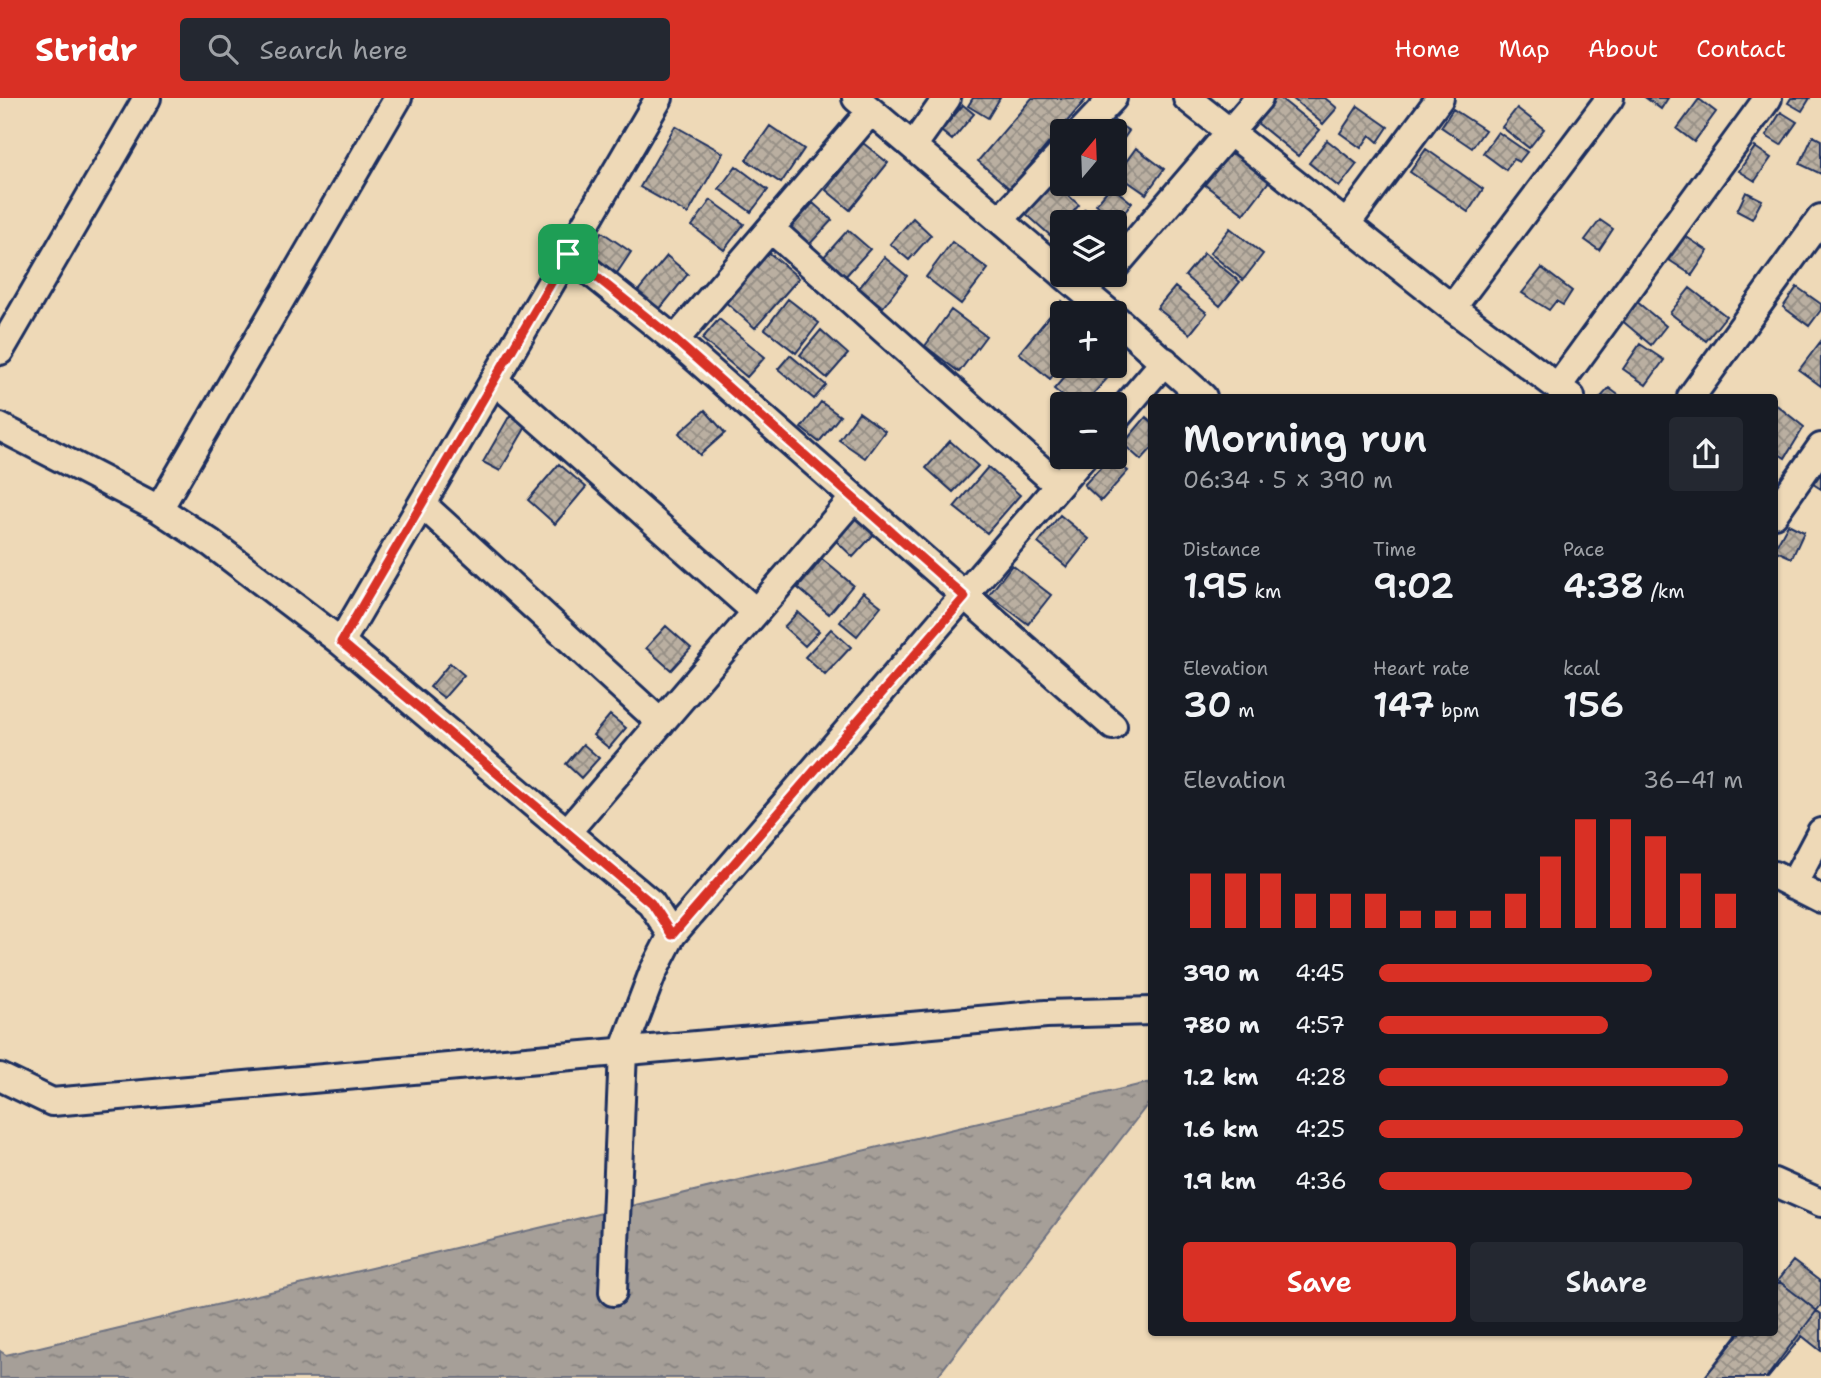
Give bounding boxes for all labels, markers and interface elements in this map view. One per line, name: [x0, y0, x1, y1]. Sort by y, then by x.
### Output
search box: [180, 18, 670, 81]
text: Stridr: [35, 27, 138, 72]
icon: search: [204, 30, 242, 68]
text: Search here: [260, 32, 408, 67]
text: Home: [1394, 33, 1460, 65]
text: Map: [1498, 33, 1550, 65]
text: About: [1588, 33, 1658, 65]
text: Contact: [1696, 33, 1786, 65]
north arrow: [1050, 119, 1127, 196]
map controls: [1050, 119, 1127, 469]
button: layers: [1050, 210, 1127, 287]
pin: [538, 224, 598, 284]
icon: arrive: [549, 235, 587, 273]
button: +: [1050, 301, 1127, 378]
button: −: [1050, 392, 1127, 469]
text: Morning run: [1183, 413, 1427, 464]
button: share: [1669, 417, 1743, 491]
text: 06:34 · 5 × 390 m: [1183, 465, 1393, 495]
text: Distance: [1183, 537, 1261, 562]
text: Time: [1373, 537, 1417, 562]
text: Pace: [1563, 537, 1605, 562]
text: 1.95: [1183, 562, 1248, 609]
text: 9:02: [1373, 562, 1454, 609]
text: 4:38: [1563, 562, 1644, 609]
text: km: [1248, 579, 1281, 604]
text: /km: [1644, 579, 1685, 604]
text: Elevation: [1183, 656, 1268, 681]
text: Heart rate: [1373, 656, 1470, 681]
text: kcal: [1563, 656, 1600, 681]
text: 30: [1183, 681, 1232, 728]
text: 147: [1373, 681, 1435, 728]
text: 156: [1563, 681, 1624, 728]
text: m: [1232, 698, 1255, 723]
text: bpm: [1435, 698, 1479, 723]
text: Elevation: [1183, 765, 1286, 795]
text: 36–41 m: [1643, 765, 1743, 795]
text: 390 m: [1183, 958, 1259, 988]
text: 4:45: [1295, 958, 1345, 988]
text: 780 m: [1183, 1010, 1260, 1040]
text: 4:57: [1295, 1010, 1345, 1040]
text: 1.2 km: [1183, 1062, 1259, 1092]
text: 4:28: [1295, 1062, 1347, 1092]
text: 1.6 km: [1183, 1114, 1258, 1144]
text: 4:25: [1295, 1114, 1345, 1144]
text: 1.9 km: [1183, 1166, 1256, 1196]
text: 4:36: [1295, 1166, 1347, 1196]
button: Save: [1183, 1242, 1456, 1322]
button: Share: [1470, 1242, 1743, 1322]

